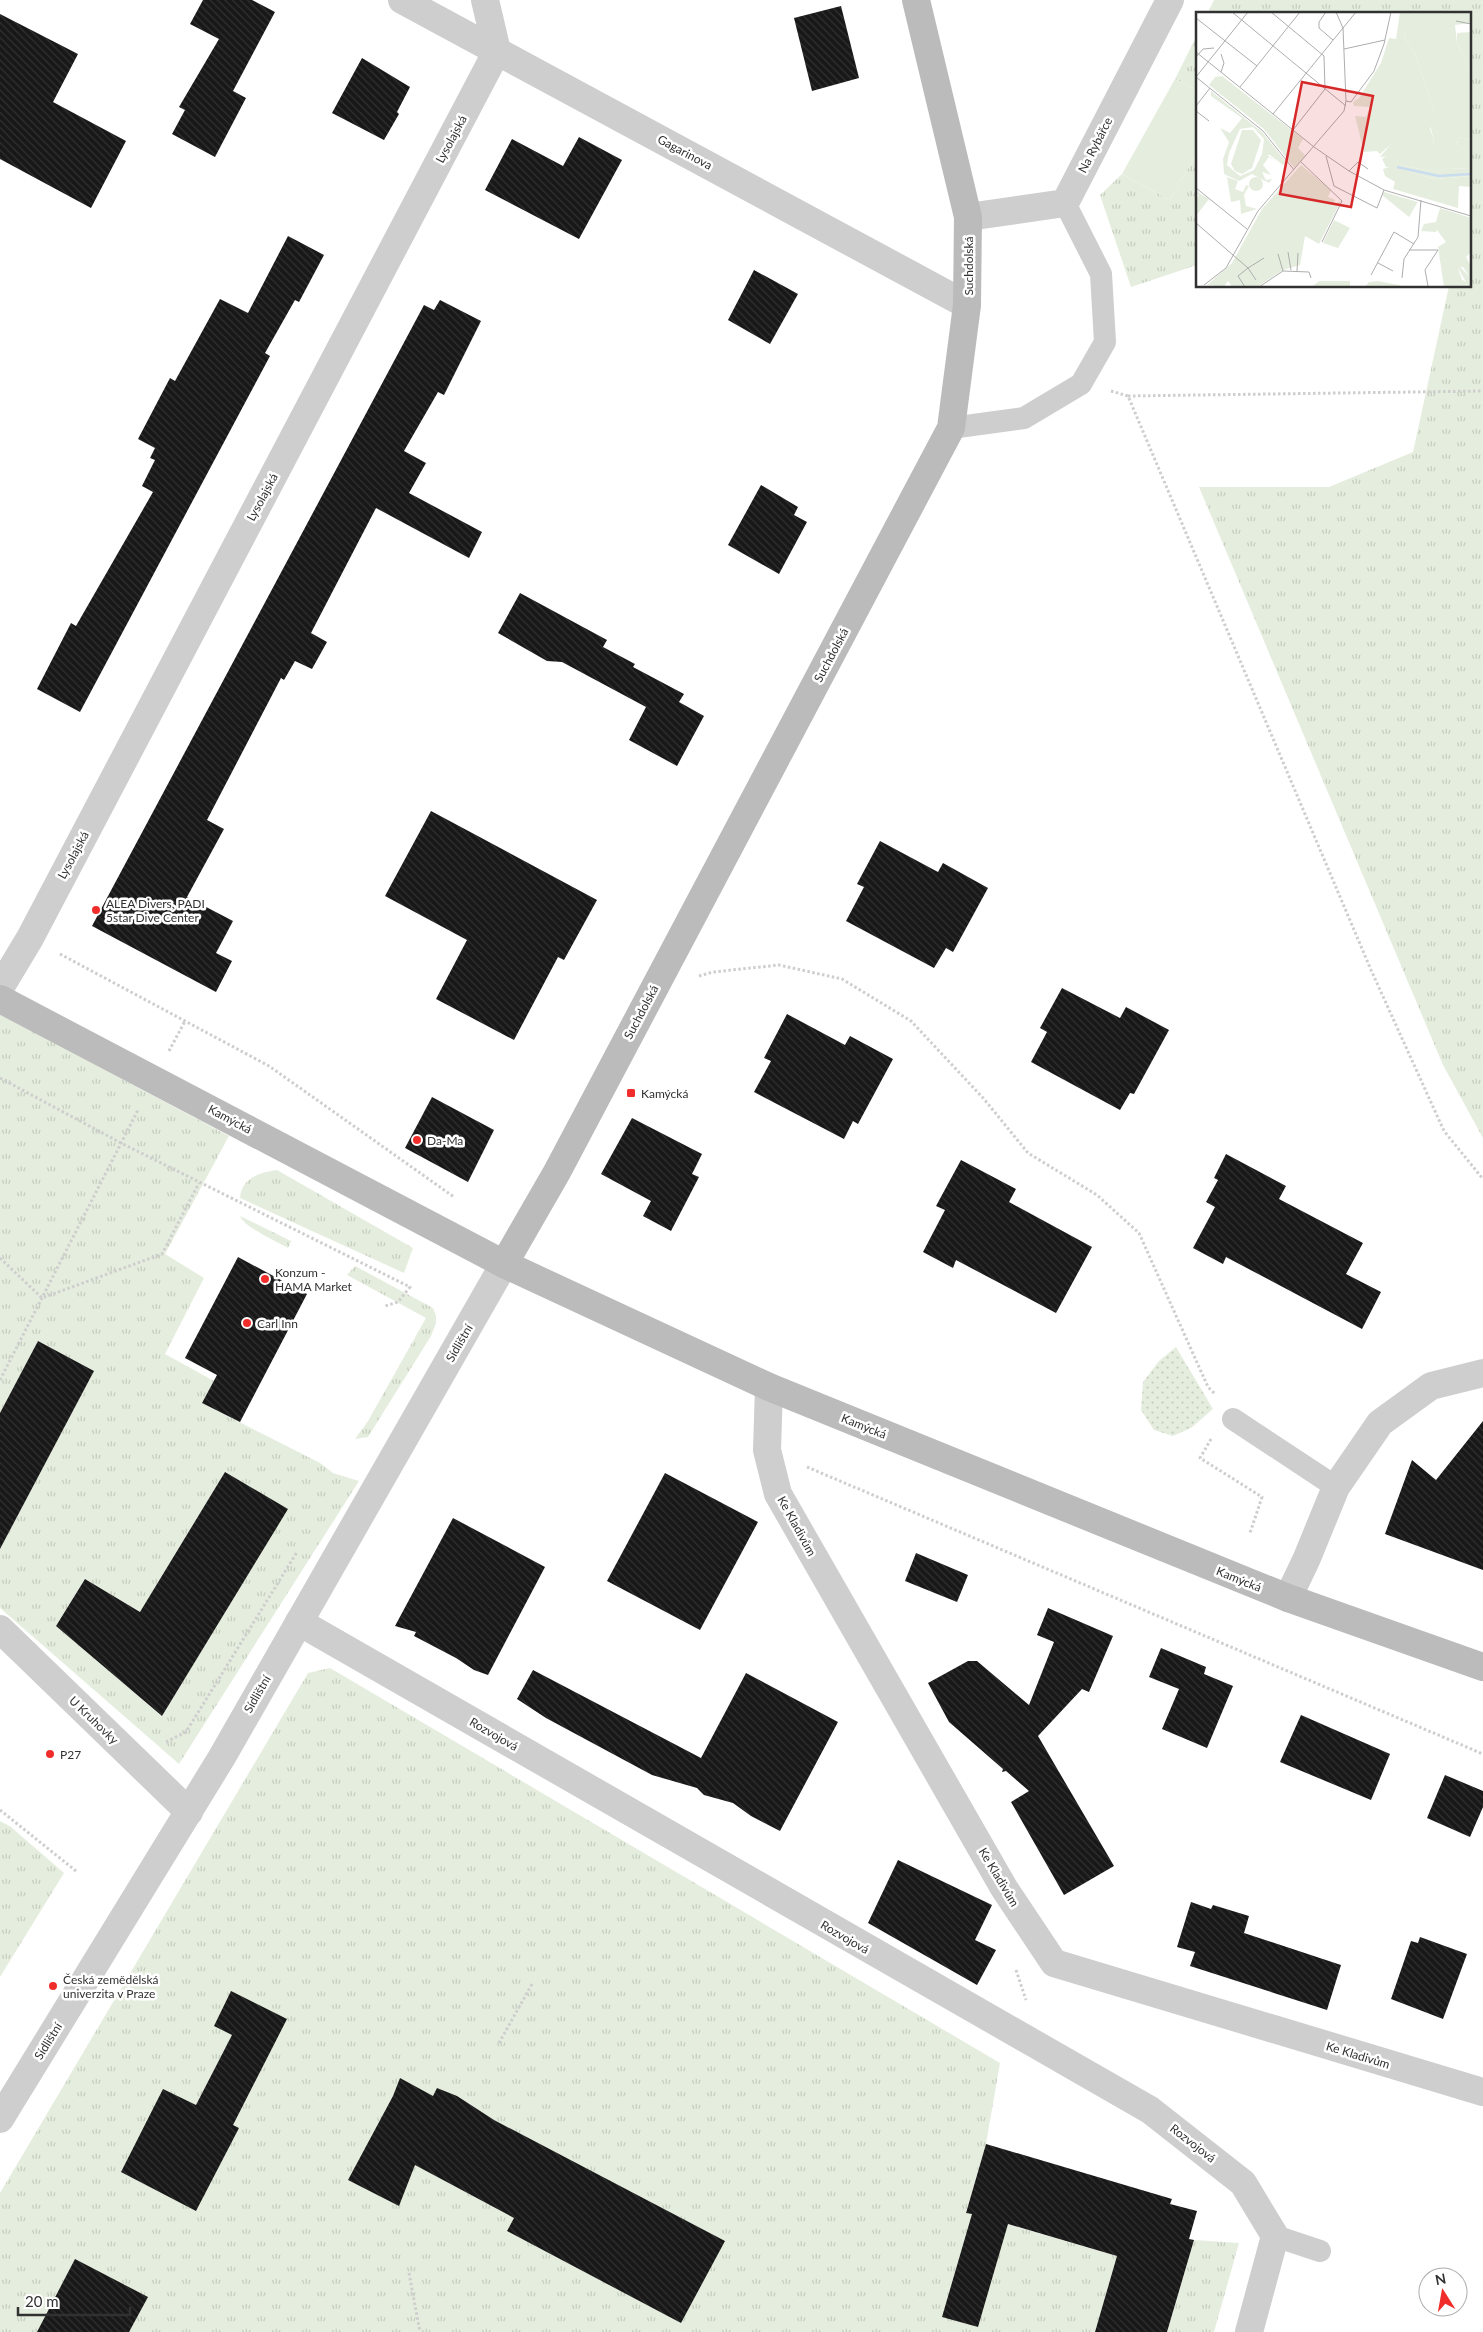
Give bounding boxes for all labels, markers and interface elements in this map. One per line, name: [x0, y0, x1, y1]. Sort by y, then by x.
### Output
inset map: [1196, 12, 1470, 288]
street label: Lysolajská: [432, 112, 470, 166]
street label: Na Rybářce: [1075, 115, 1115, 175]
street label: Gagarinova: [655, 131, 715, 173]
street label: Suchdolská: [961, 236, 976, 296]
street label: Lysolajská: [243, 470, 281, 524]
street label: Suchdolská: [810, 625, 852, 685]
street label: Lysolajská: [54, 828, 92, 882]
place label: ALEA Divers, PADI 5star Dive Center: [106, 896, 205, 925]
marker: ALEA Divers, PADI 5star Dive Center: [90, 904, 102, 916]
street label: Suchdolská: [620, 982, 662, 1042]
place label: Kamýcká: [641, 1086, 688, 1101]
marker: Kamýcká: [625, 1087, 637, 1099]
street label: Kamýcká: [206, 1101, 254, 1137]
place label: Da-Ma: [427, 1133, 463, 1148]
marker: Da-Ma: [411, 1134, 423, 1146]
place label: Konzum - HAMA Market: [275, 1265, 353, 1294]
marker: Konzum - HAMA Market: [259, 1273, 271, 1285]
place label: Carl Inn: [257, 1316, 298, 1331]
marker: Carl Inn: [241, 1317, 253, 1329]
street label: Sídlištní: [442, 1321, 476, 1364]
street label: Kamýcká: [839, 1410, 889, 1442]
street label: Ke Kladivům: [774, 1493, 820, 1559]
street label: Kamýcká: [1214, 1563, 1264, 1595]
street label: Sídlištní: [240, 1672, 274, 1715]
street label: U Kruhovky: [66, 1693, 122, 1748]
street label: Rozvojová: [467, 1714, 521, 1754]
place label: P27: [60, 1747, 81, 1762]
marker: P27: [44, 1748, 56, 1760]
street label: Ke Kladivům: [976, 1845, 1022, 1909]
street label: Rozvojová: [818, 1917, 872, 1957]
place label: Česká zemědělská univerzita v Praze: [63, 1972, 159, 2001]
marker: Česká zemědělská univerzita v Praze: [47, 1980, 59, 1992]
street label: Sídlištní: [31, 2019, 66, 2062]
street label: Ke Kladivům: [1324, 2038, 1392, 2072]
street label: Rozvojová: [1167, 2121, 1219, 2165]
north arrow: [1418, 2267, 1468, 2317]
text: N: [1434, 2269, 1447, 2288]
scale bar: [18, 2284, 130, 2316]
text: 20 m: [25, 2292, 59, 2310]

